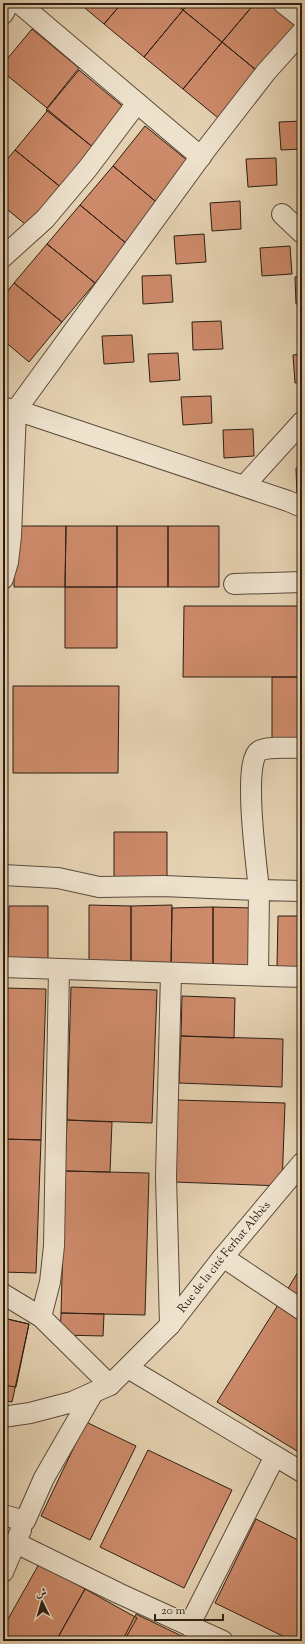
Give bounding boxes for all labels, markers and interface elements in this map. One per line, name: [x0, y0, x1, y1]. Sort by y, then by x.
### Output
street label: Rue de la cité Ferhat Abbès: [173, 1197, 275, 1317]
north arrow: [22, 1582, 62, 1622]
text: ش: [35, 1585, 47, 1601]
scale bar: [155, 1596, 223, 1622]
text: 20 m: [161, 1602, 186, 1620]

